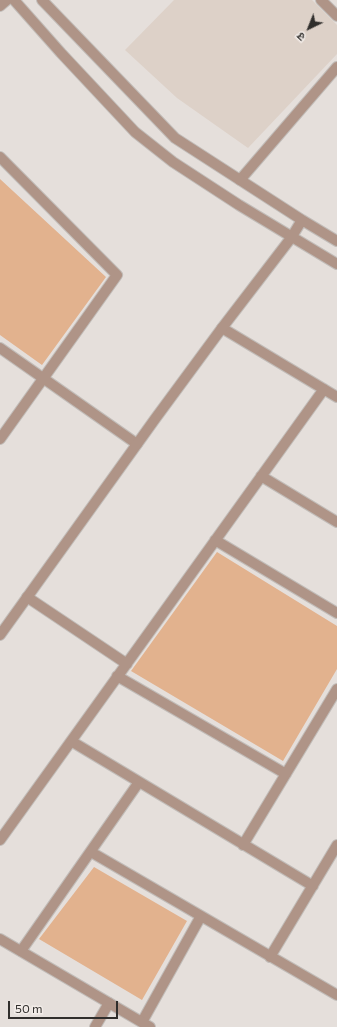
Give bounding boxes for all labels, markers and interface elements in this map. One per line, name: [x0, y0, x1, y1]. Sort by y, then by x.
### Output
north arrow: [289, 8, 329, 48]
text: उ: [294, 30, 307, 44]
scale bar: [10, 993, 120, 1019]
text: 50 m: [15, 1001, 43, 1015]

